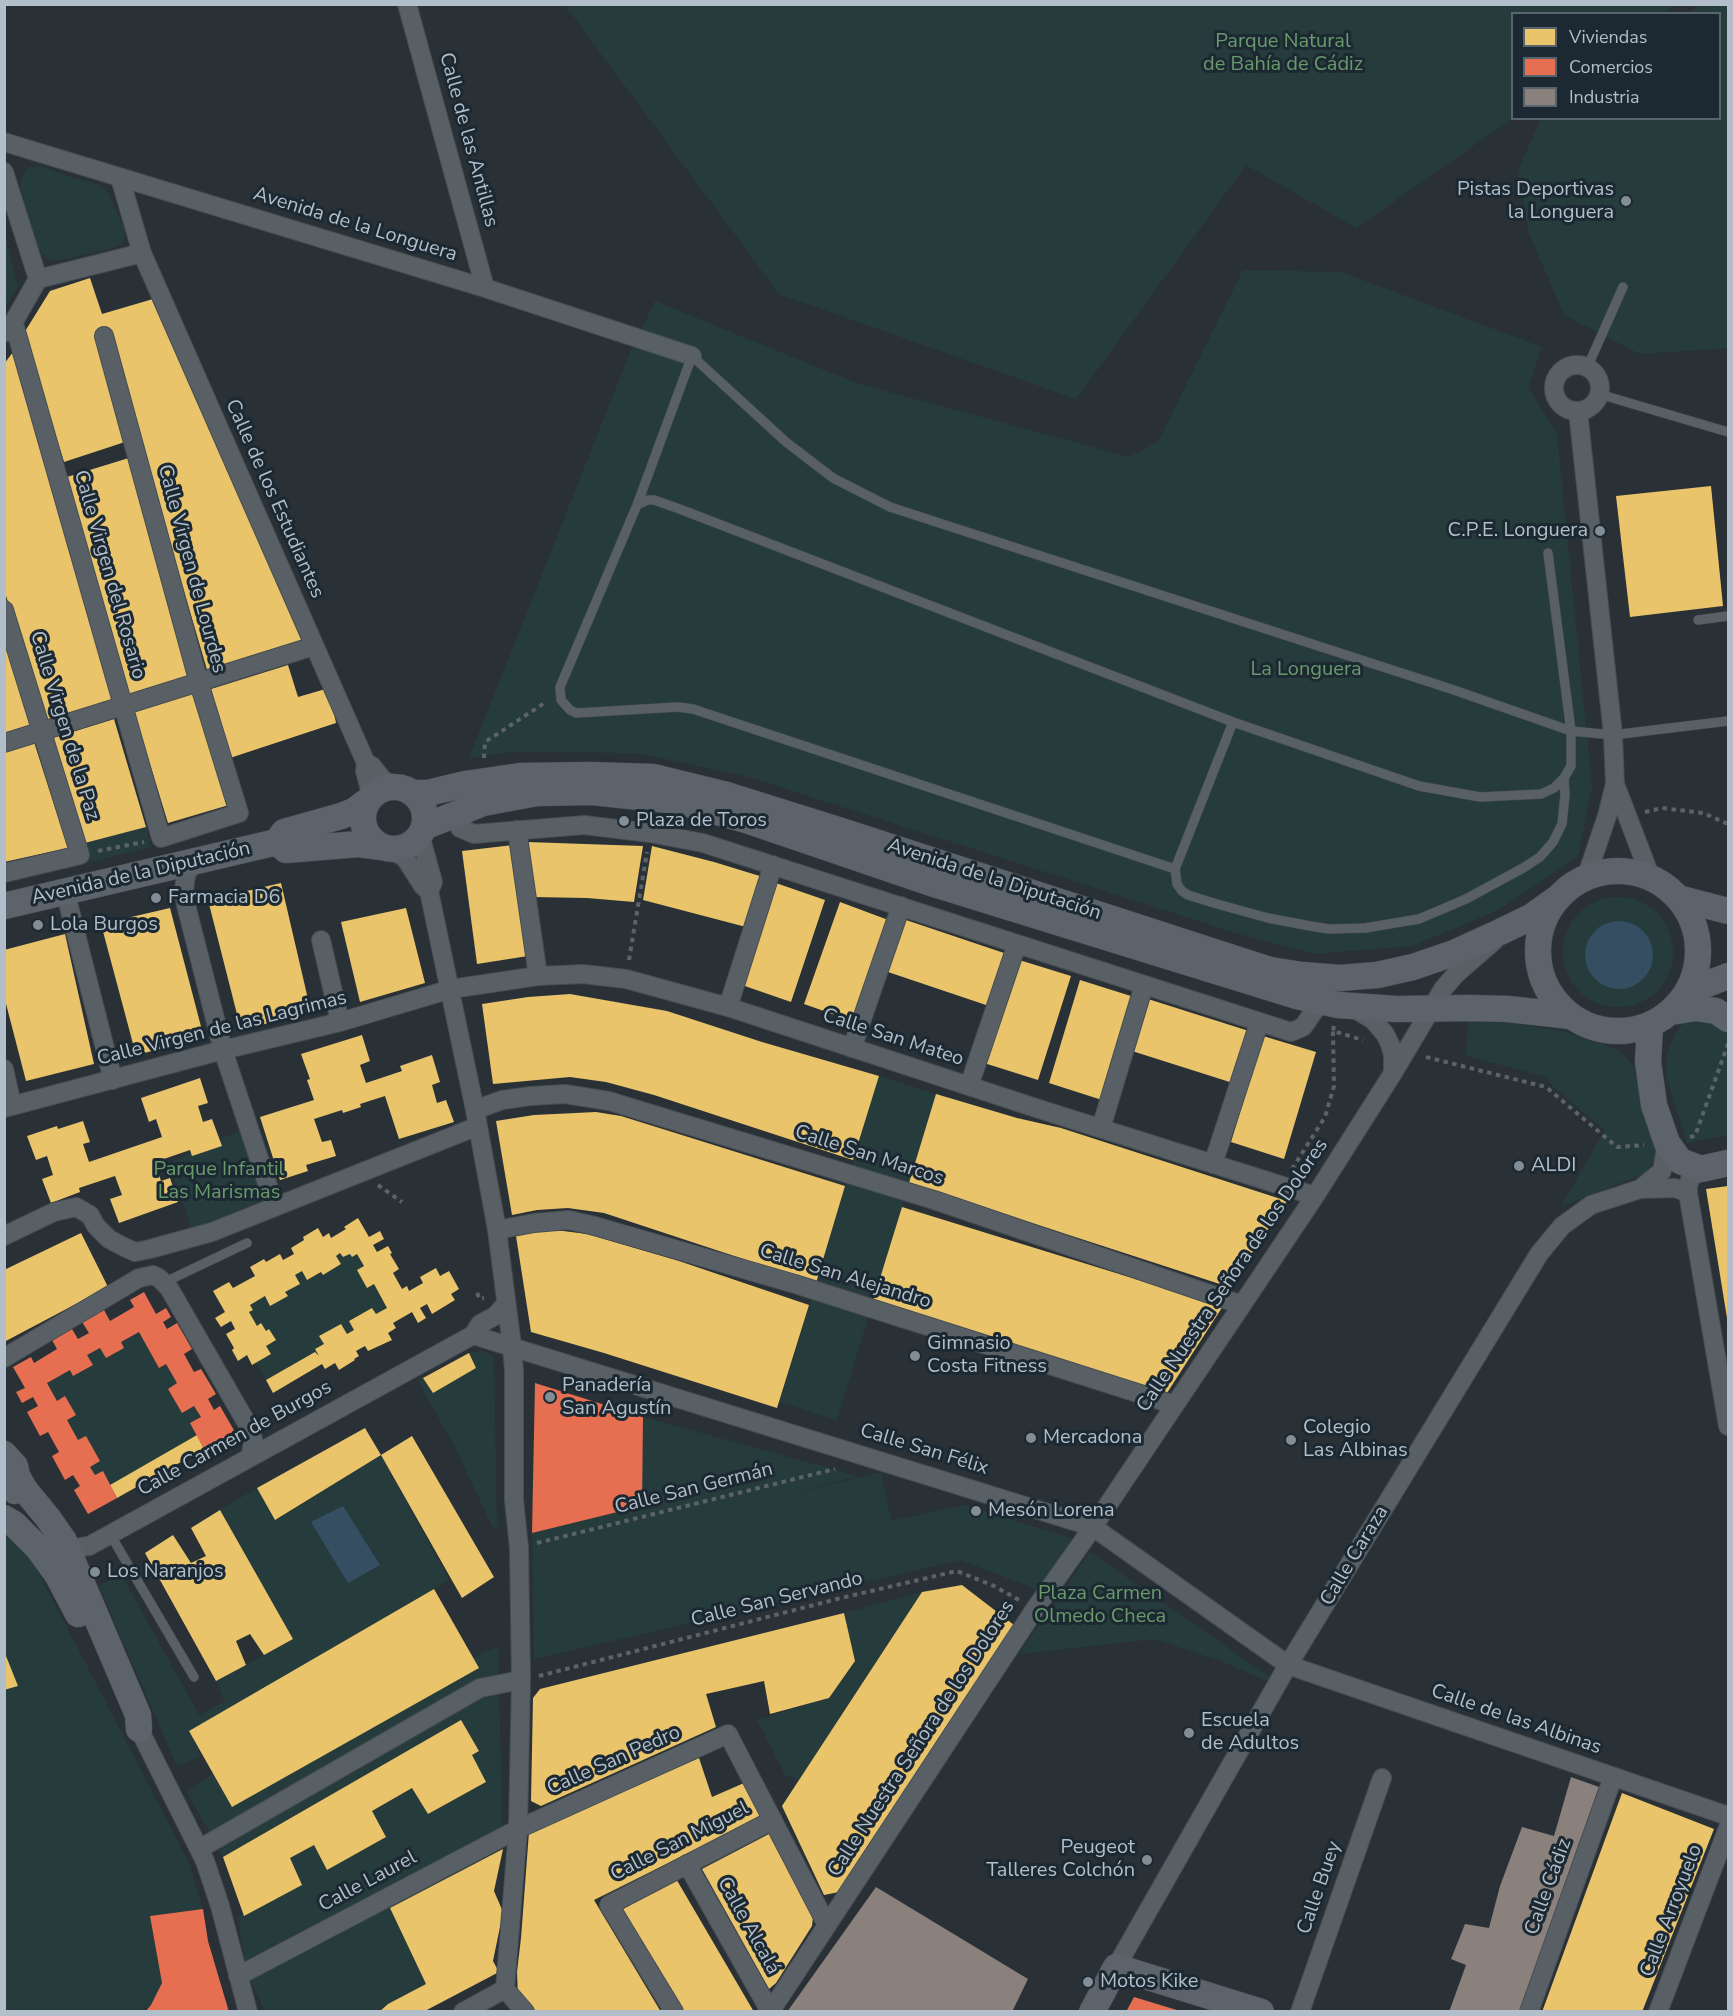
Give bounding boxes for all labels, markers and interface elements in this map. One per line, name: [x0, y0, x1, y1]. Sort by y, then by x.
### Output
legend: [1511, 12, 1721, 120]
text: Viviendas: [1569, 25, 1648, 49]
park label: Parque Natural de Bahía de Cádiz: [1203, 30, 1363, 77]
street label: Calle de las Antillas: [433, 50, 503, 230]
text: Comercios: [1569, 55, 1653, 79]
text: Industria: [1569, 85, 1639, 109]
place label: Pistas Deportivas la Longuera: [1457, 178, 1614, 225]
street label: Avenida de la Longuera: [250, 183, 460, 267]
marker: Pistas Deportivas la Longuera: [1619, 194, 1633, 208]
street label: Calle de los Estudiantes: [219, 396, 329, 602]
street label: Calle Virgen de Lourdes: [152, 462, 230, 676]
street label: Calle Virgen del Rosario: [68, 468, 150, 682]
place label: C.P.E. Longuera: [1448, 519, 1588, 543]
marker: C.P.E. Longuera: [1593, 524, 1607, 538]
street label: Calle Virgen de la Paz: [24, 628, 104, 824]
park label: La Longuera: [1250, 658, 1362, 682]
place label: Plaza de Toros: [636, 809, 767, 833]
marker: Plaza de Toros: [617, 814, 631, 828]
street label: Avenida de la Diputación: [884, 834, 1104, 926]
street label: Avenida de la Diputación: [29, 837, 253, 911]
place label: Farmacia D6: [168, 886, 281, 910]
marker: Farmacia D6: [149, 891, 163, 905]
place label: Lola Burgos: [50, 913, 158, 937]
marker: Lola Burgos: [31, 918, 45, 932]
street label: Calle Virgen de las Lagrimas: [95, 986, 349, 1072]
street label: Calle San Mateo: [819, 1004, 967, 1072]
street label: Calle San Marcos: [791, 1121, 947, 1191]
street label: Calle Nuestra Señora de los Dolores: [1132, 1135, 1334, 1417]
place label: ALDI: [1531, 1154, 1576, 1178]
park label: Parque Infantil Las Marismas: [153, 1158, 285, 1205]
marker: ALDI: [1512, 1159, 1526, 1173]
street label: Calle San Alejandro: [756, 1239, 934, 1315]
place label: Gimnasio Costa Fitness: [927, 1332, 1047, 1379]
marker: Gimnasio Costa Fitness: [908, 1349, 922, 1363]
place label: Panadería San Agustín: [562, 1374, 671, 1421]
street label: Calle Carmen de Burgos: [134, 1376, 336, 1502]
marker: Panadería San Agustín: [543, 1390, 557, 1404]
place label: Colegio Las Albinas: [1303, 1416, 1408, 1463]
street label: Calle San Félix: [857, 1419, 991, 1481]
place label: Mercadona: [1043, 1426, 1142, 1450]
marker: Mercadona: [1024, 1431, 1038, 1445]
marker: Colegio Las Albinas: [1284, 1433, 1298, 1447]
street label: Calle San Germán: [612, 1458, 776, 1520]
place label: Mesón Lorena: [988, 1499, 1114, 1523]
street label: Calle Caraza: [1316, 1502, 1394, 1610]
marker: Mesón Lorena: [969, 1504, 983, 1518]
place label: Los Naranjos: [107, 1560, 224, 1584]
marker: Los Naranjos: [88, 1565, 102, 1579]
street label: Calle San Servando: [689, 1567, 865, 1633]
park label: Plaza Carmen Olmedo Checa: [1034, 1582, 1166, 1629]
street label: Calle Nuestra Señora de los Dolores: [823, 1596, 1021, 1882]
street label: Calle de las Albinas: [1428, 1680, 1604, 1760]
place label: Escuela de Adultos: [1201, 1709, 1299, 1756]
street label: Calle San Pedro: [544, 1721, 684, 1801]
marker: Escuela de Adultos: [1182, 1726, 1196, 1740]
street label: Calle San Miguel: [607, 1797, 753, 1887]
place label: Peugeot Talleres Colchón: [986, 1836, 1135, 1883]
street label: Calle Cádiz: [1521, 1836, 1577, 1938]
street label: Calle Buey: [1293, 1838, 1347, 1938]
street label: Calle Arroyuelo: [1636, 1841, 1708, 1981]
street label: Calle Laurel: [315, 1846, 421, 1918]
marker: Peugeot Talleres Colchón: [1140, 1853, 1154, 1867]
street label: Calle Alcalá: [711, 1873, 785, 1979]
place label: Motos Kike: [1100, 1970, 1198, 1994]
marker: Motos Kike: [1081, 1975, 1095, 1989]

